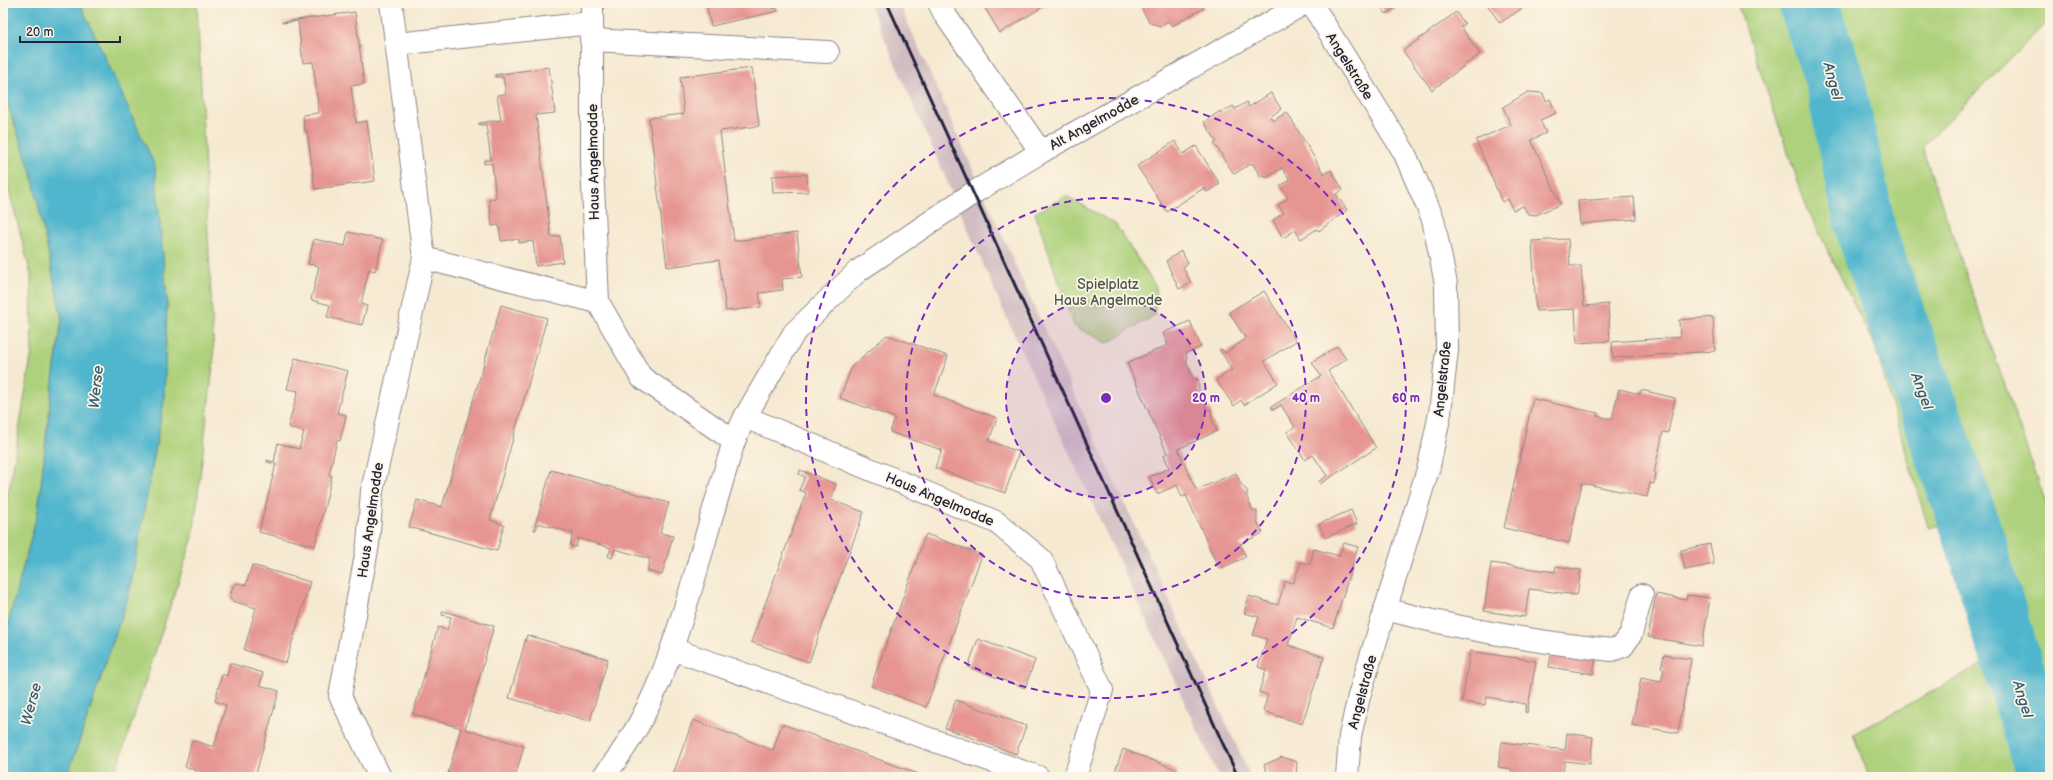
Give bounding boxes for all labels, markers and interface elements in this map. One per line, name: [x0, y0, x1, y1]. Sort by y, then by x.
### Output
scale bar: [20, 18, 120, 44]
text: 20 m: [26, 25, 53, 40]
street label: Angelstraße: [1322, 30, 1377, 103]
water label: Angel: [1818, 59, 1847, 103]
street label: Alt Angelmodde: [1047, 91, 1142, 154]
street label: Haus Angelmodde: [584, 104, 603, 220]
park label: Spielplatz Haus Angelmode: [1054, 276, 1162, 309]
street label: Angelstraße: [1430, 340, 1455, 418]
water label: Werse: [85, 364, 108, 410]
water label: Angel: [1906, 369, 1937, 413]
centre of rings: [1099, 391, 1113, 405]
text: 20 m: [1192, 391, 1220, 406]
text: 40 m: [1292, 391, 1320, 406]
text: 60 m: [1392, 391, 1420, 406]
street label: Haus Angelmodde: [354, 461, 387, 579]
street label: Haus Angelmodde: [883, 469, 997, 530]
street label: Angelstraße: [1344, 653, 1381, 731]
water label: Angel: [2008, 677, 2037, 721]
water label: Werse: [17, 681, 46, 727]

